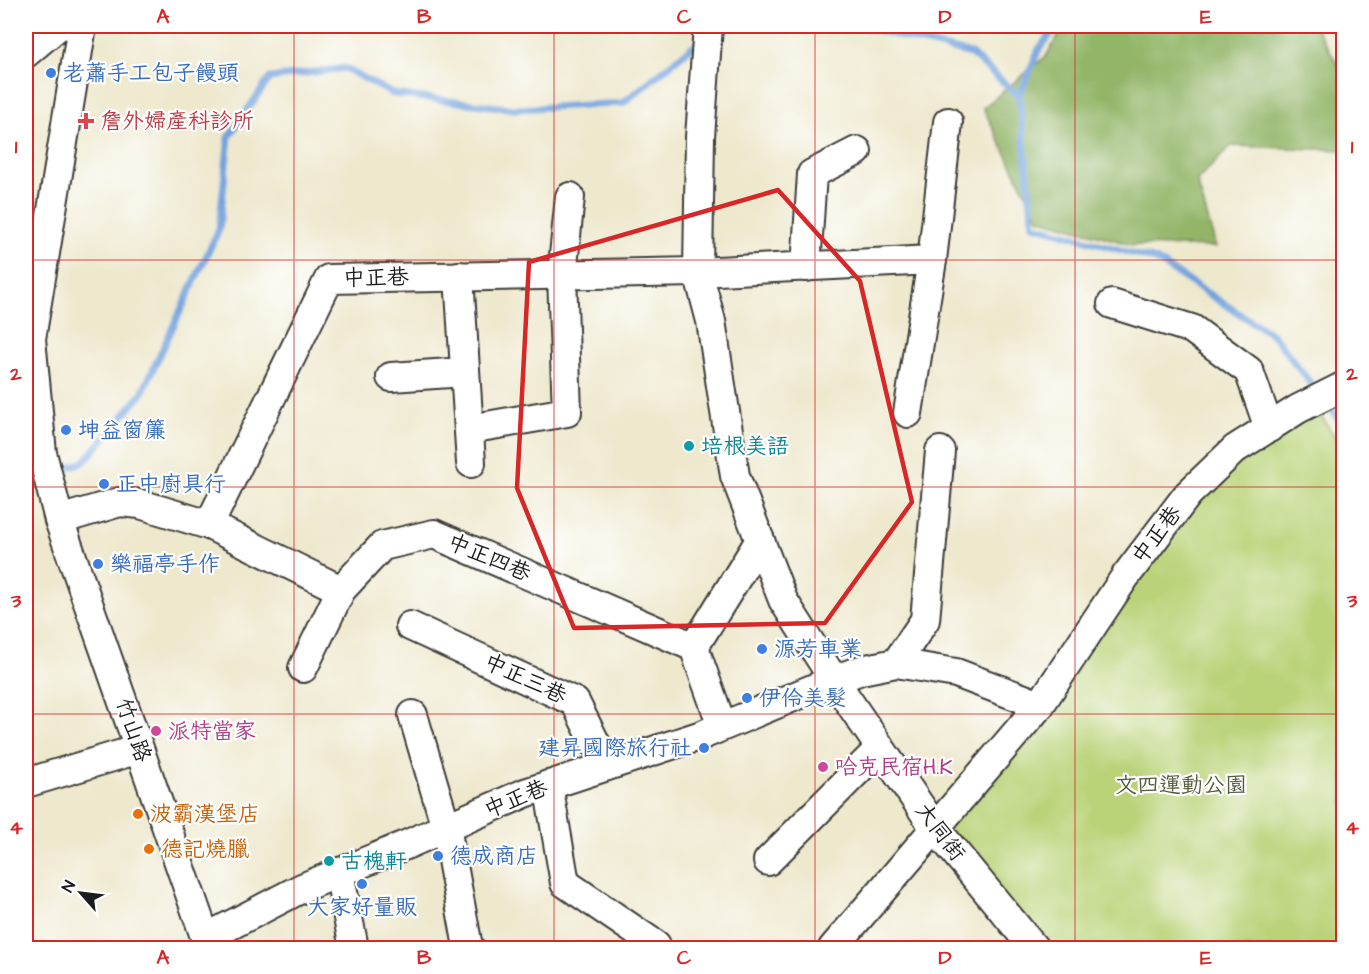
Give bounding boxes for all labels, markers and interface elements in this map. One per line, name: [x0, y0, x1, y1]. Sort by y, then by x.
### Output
text: A: [157, 3, 170, 31]
text: B: [417, 3, 432, 31]
text: C: [677, 3, 692, 31]
text: D: [939, 3, 952, 31]
text: E: [1200, 3, 1212, 31]
place label: 老蕭手工包子饅頭: [63, 58, 239, 89]
marker: 老蕭手工包子饅頭: [44, 66, 58, 80]
place label: 詹外婦產科診所: [100, 106, 254, 137]
marker: 詹外婦產科診所: [77, 112, 95, 130]
text: 1: [15, 133, 18, 161]
text: 1: [1351, 133, 1354, 161]
street label: 中正巷: [343, 262, 409, 294]
text: 2: [9, 360, 22, 388]
text: 2: [1345, 360, 1358, 388]
place label: 坤益窗簾: [78, 415, 166, 446]
marker: 坤益窗簾: [59, 423, 73, 437]
place label: 培根美語: [701, 431, 789, 462]
marker: 培根美語: [682, 439, 696, 453]
place label: 正中廚具行: [116, 469, 226, 500]
marker: 正中廚具行: [97, 477, 111, 491]
street label: 中正巷: [1125, 499, 1189, 571]
street label: 中正四巷: [442, 527, 536, 589]
place label: 樂福亭手作: [110, 549, 220, 580]
marker: 樂福亭手作: [91, 557, 105, 571]
text: 3: [10, 587, 22, 615]
text: 3: [1346, 587, 1358, 615]
place label: 源芳車業: [774, 634, 862, 665]
marker: 源芳車業: [755, 642, 769, 656]
street label: 中正三巷: [479, 646, 571, 712]
place label: 伊伶美髮: [759, 683, 847, 714]
marker: 伊伶美髮: [740, 691, 754, 705]
street label: 竹山路: [108, 694, 158, 766]
place label: 派特當家: [168, 716, 256, 747]
marker: 派特當家: [149, 724, 163, 738]
place label: 建昇國際旅行社: [538, 733, 692, 764]
marker: 建昇國際旅行社: [697, 741, 711, 755]
place label: 哈克民宿H.K: [835, 752, 953, 783]
marker: 哈克民宿H.K: [816, 760, 830, 774]
park label: 文四運動公園: [1115, 770, 1247, 801]
street label: 中正巷: [480, 772, 552, 826]
street label: 大同街: [908, 796, 972, 868]
place label: 波霸漢堡店: [150, 799, 260, 830]
marker: 波霸漢堡店: [131, 807, 145, 821]
text: 4: [9, 814, 23, 842]
text: 4: [1345, 814, 1359, 842]
place label: 德記燒臘: [161, 834, 249, 865]
place label: 德成商店: [450, 841, 538, 872]
marker: 德記燒臘: [142, 842, 156, 856]
place label: 古槐軒: [341, 846, 407, 877]
marker: 德成商店: [431, 849, 445, 863]
marker: 古槐軒: [322, 854, 336, 868]
north arrow: [51, 863, 111, 923]
text: N: [57, 877, 81, 896]
marker: 大家好量販: [355, 877, 369, 891]
place label: 大家好量販: [307, 892, 417, 923]
text: A: [157, 944, 170, 972]
text: B: [417, 944, 432, 972]
text: C: [677, 944, 692, 972]
text: D: [939, 944, 952, 972]
text: E: [1200, 944, 1212, 972]

